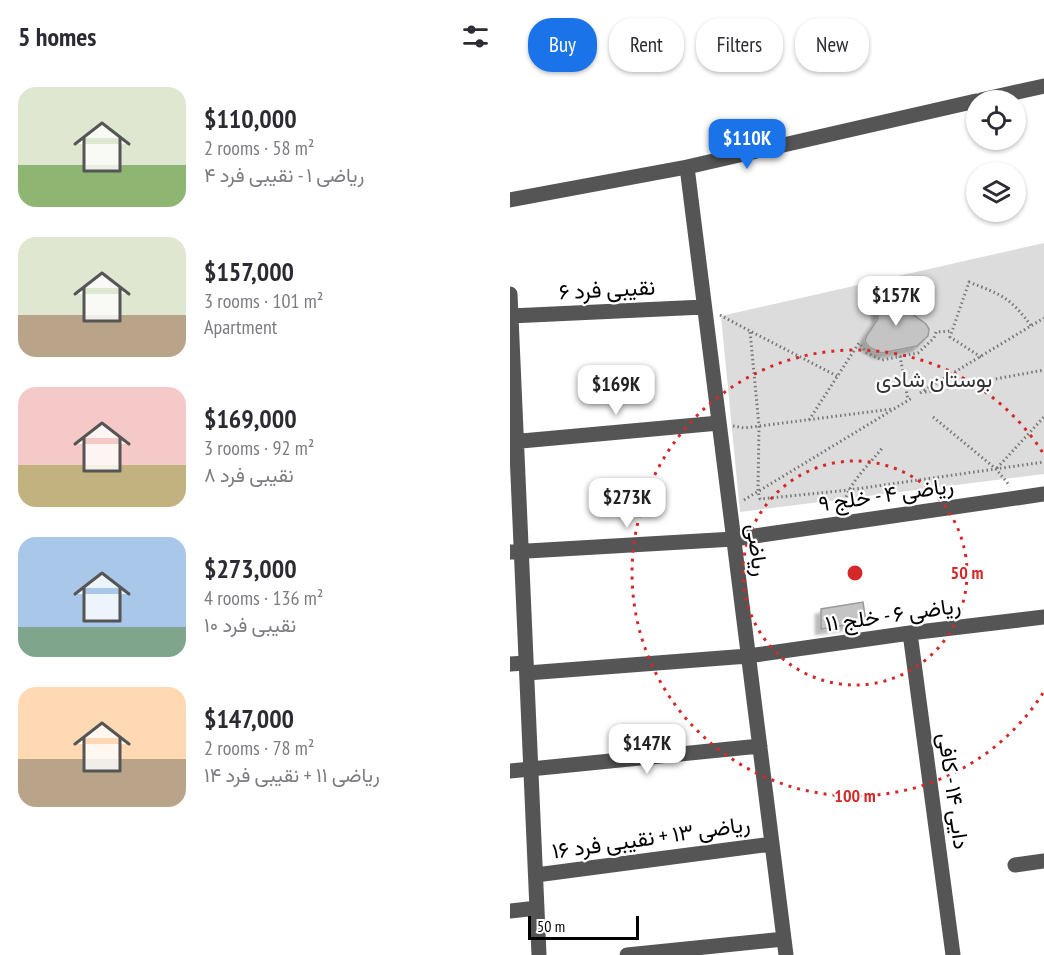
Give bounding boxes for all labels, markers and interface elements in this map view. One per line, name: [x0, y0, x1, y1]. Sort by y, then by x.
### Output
chip: Buy: [528, 18, 597, 72]
chip: Rent: [609, 18, 684, 72]
chip: Filters: [696, 18, 783, 72]
chip: New: [795, 18, 869, 72]
text: 5 homes: [18, 20, 96, 53]
icon: filters: [459, 20, 492, 53]
map controls: [966, 90, 1026, 222]
button: locate: [966, 90, 1026, 150]
text: $110,000: [204, 102, 297, 135]
icon: home: [66, 111, 138, 183]
pin: $110K: [705, 119, 789, 170]
text: $110K: [723, 125, 771, 151]
text: 2 rooms · 58 m²: [204, 135, 314, 161]
text: ریاضی ۱ - نقیبی فرد ۴: [204, 162, 364, 188]
button: layers: [966, 162, 1026, 222]
text: $157,000: [204, 255, 294, 288]
icon: home: [66, 261, 138, 333]
street label: نقیبی فرد ۶: [558, 272, 656, 306]
pin: $157K: [854, 276, 938, 327]
text: $157K: [872, 282, 920, 308]
text: 3 rooms · 101 m²: [204, 288, 323, 314]
text: Apartment: [204, 314, 277, 340]
pin: $169K: [574, 365, 658, 416]
park label: بوستان شادی: [876, 365, 992, 393]
text: $169K: [592, 371, 640, 397]
text: $169,000: [204, 402, 297, 435]
icon: home: [66, 411, 138, 483]
text: 3 rooms · 92 m²: [204, 435, 314, 461]
text: نقیبی فرد ۸: [204, 462, 294, 488]
street label: ریاضی ۴ - خلج ۹: [817, 471, 956, 518]
pin: $273K: [585, 478, 669, 529]
text: $273K: [603, 484, 651, 510]
street label: ریاضی: [741, 522, 775, 578]
text: $273,000: [204, 552, 297, 585]
icon: home: [66, 561, 138, 633]
text: 50 m: [951, 561, 983, 584]
centre of rings: [845, 563, 865, 583]
text: 4 rooms · 136 m²: [204, 585, 323, 611]
street label: ریاضی ۶ - خلج ۱۱: [823, 591, 963, 638]
text: نقیبی فرد ۱۰: [204, 612, 296, 638]
text: $147,000: [204, 702, 294, 735]
icon: home: [66, 711, 138, 783]
pin: $147K: [605, 724, 689, 775]
text: $147K: [623, 730, 671, 756]
street label: دایی ۱۴ - کافی: [932, 731, 976, 851]
text: 2 rooms · 78 m²: [204, 735, 314, 761]
text: ریاضی ۱۱ + نقیبی فرد ۱۴: [204, 762, 380, 788]
text: 100 m: [834, 784, 876, 807]
street label: ریاضی ۱۳ + نقیبی فرد ۱۶: [550, 809, 752, 865]
scale bar: [528, 913, 639, 940]
text: 50 m: [537, 916, 565, 936]

